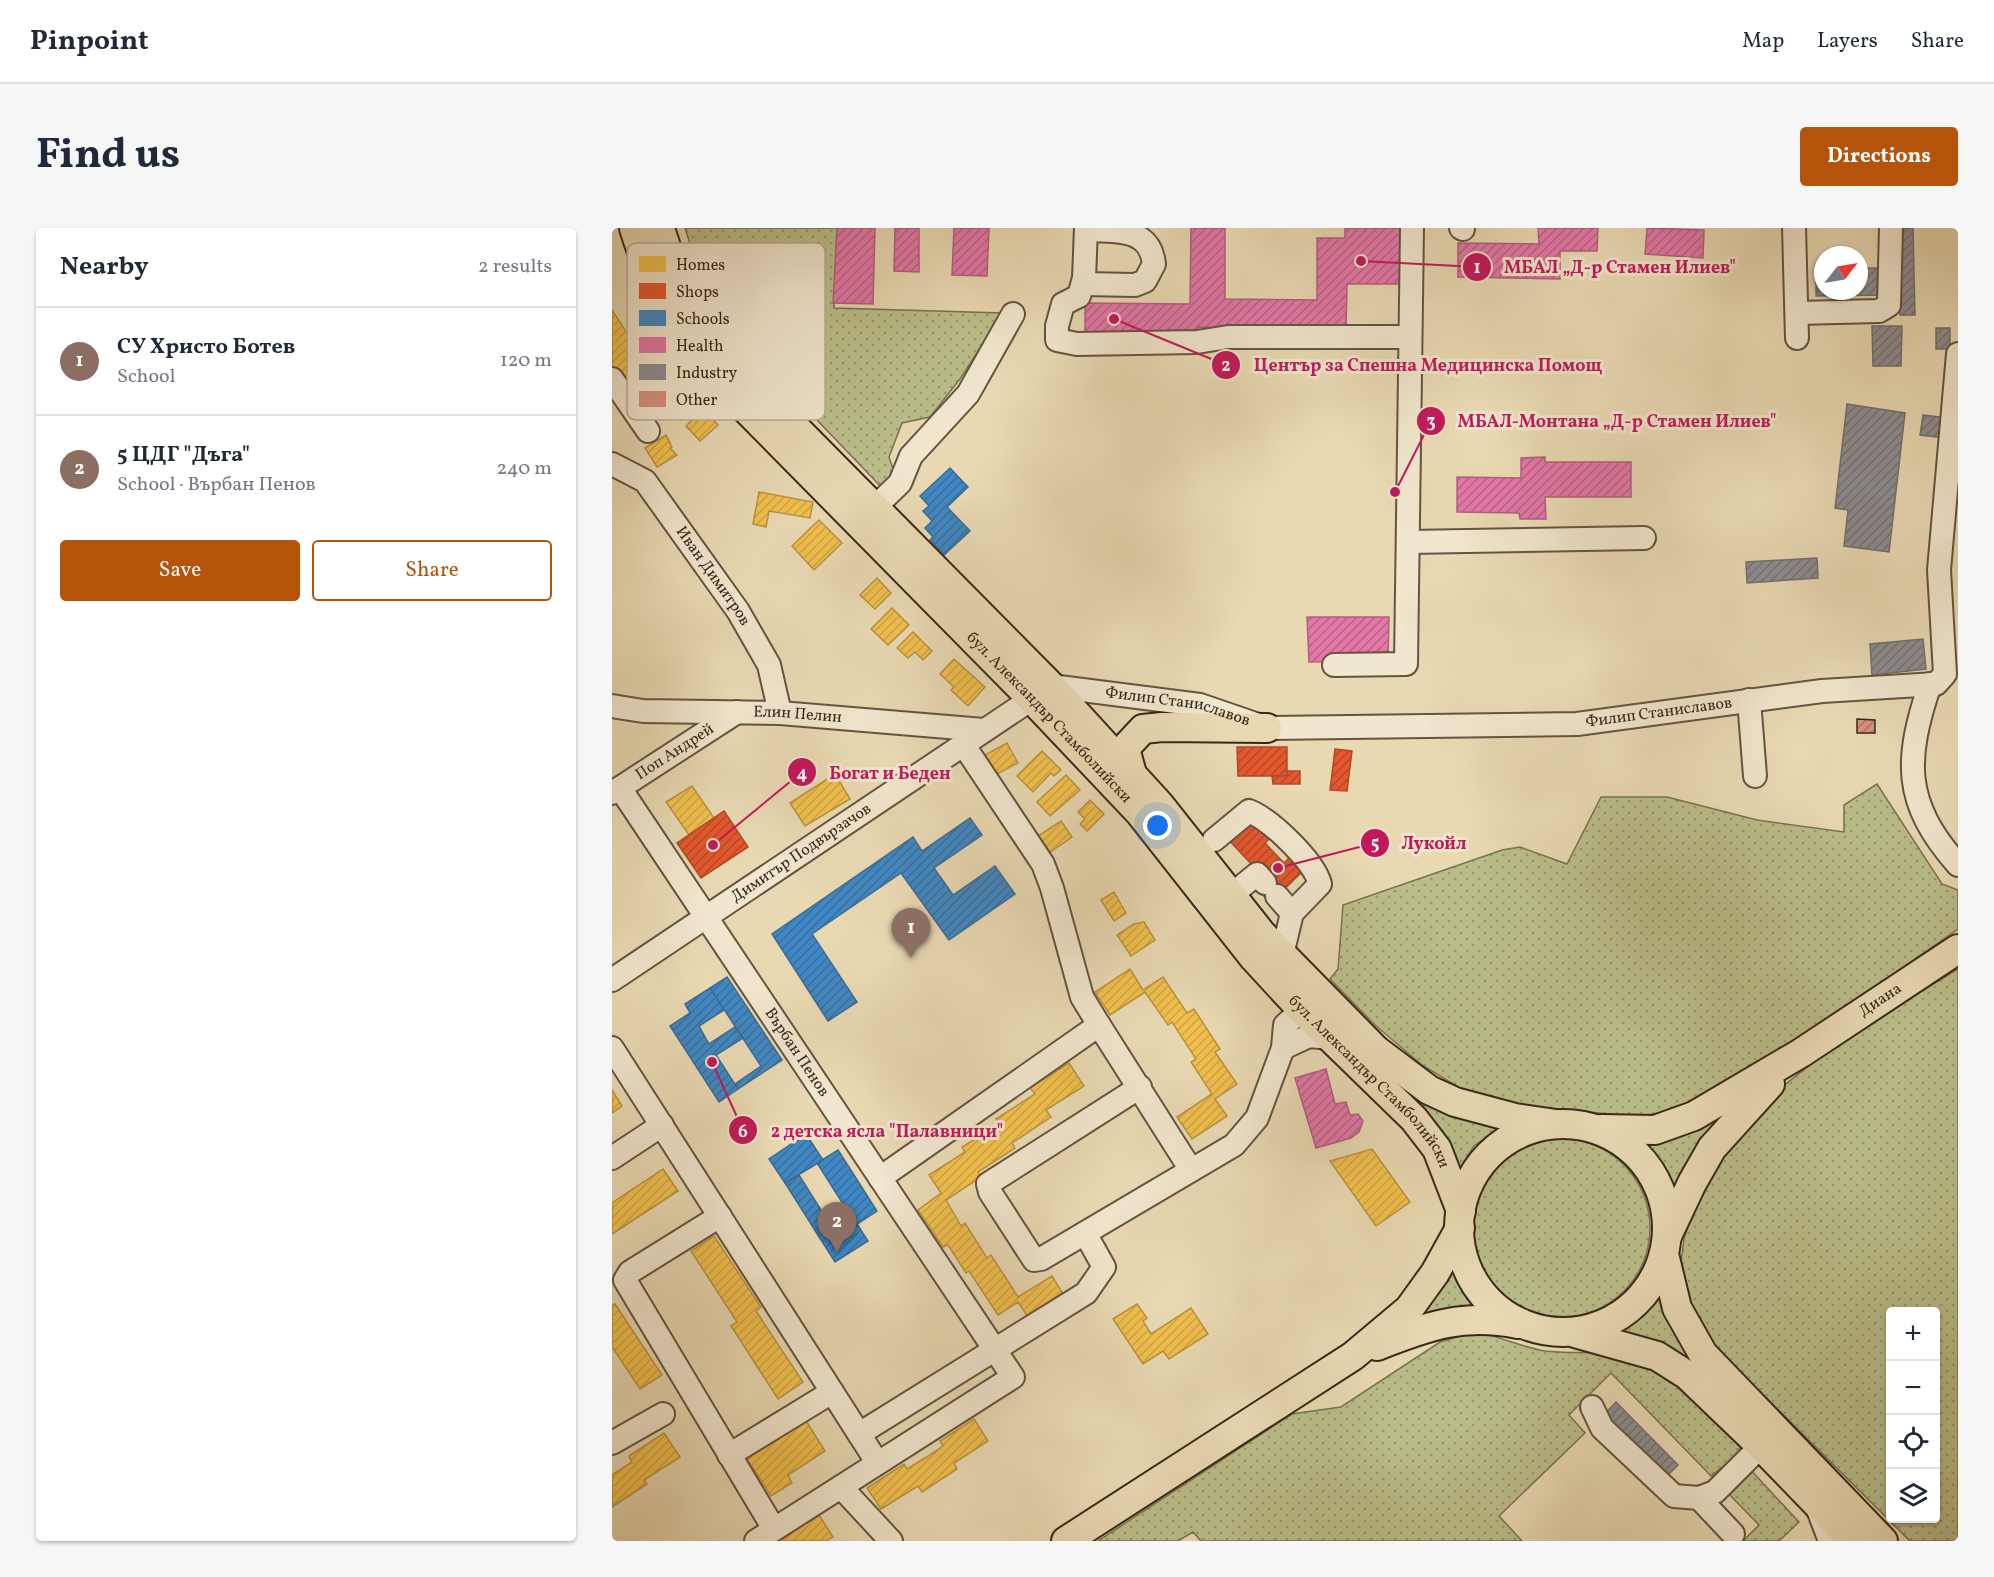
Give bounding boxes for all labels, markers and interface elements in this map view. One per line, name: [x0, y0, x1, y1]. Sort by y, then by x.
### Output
text: Pinpoint: [30, 22, 148, 61]
text: Map: [1742, 27, 1784, 56]
text: Layers: [1817, 27, 1878, 56]
text: Share: [1911, 27, 1964, 56]
text: Find us: [36, 127, 180, 186]
button: Directions: [1800, 127, 1958, 186]
legend: [627, 243, 825, 420]
north arrow: [1814, 246, 1868, 300]
text: Nearby: [60, 249, 149, 285]
callout: МБАЛ „Д-р Стамен Илиев": [1462, 249, 1748, 285]
text: 2 results: [478, 253, 552, 281]
text: Homes: [676, 255, 725, 277]
text: 1: [1473, 256, 1481, 281]
text: МБАЛ „Д-р Стамен Илиев": [1504, 256, 1736, 281]
text: Shops: [676, 282, 719, 304]
text: Schools: [676, 309, 730, 331]
text: СУ Христо Ботев: [117, 332, 295, 363]
text: Health: [676, 336, 724, 358]
text: 1: [75, 347, 84, 375]
text: 120 m: [500, 347, 552, 375]
callout: Център за Спешна Медицинска Помощ: [1211, 347, 1614, 383]
text: 2: [1221, 354, 1231, 379]
text: Център за Спешна Медицинска Помощ: [1254, 354, 1603, 379]
text: School: [117, 363, 175, 391]
text: Industry: [676, 363, 737, 385]
text: Other: [676, 390, 717, 412]
callout: МБАЛ-Монтана „Д-р Стамен Илиев": [1416, 403, 1789, 439]
text: 3: [1426, 410, 1436, 435]
text: МБАЛ-Монтана „Д-р Стамен Илиев": [1458, 410, 1776, 435]
text: 5 ЦДГ "Дъга": [117, 440, 250, 471]
text: 2: [74, 455, 85, 483]
text: 240 m: [497, 455, 552, 483]
text: School · Върбан Пенов: [117, 471, 316, 499]
street label: Иван Димитров: [670, 522, 755, 630]
button: Save: [60, 540, 300, 601]
button: Share: [312, 540, 552, 601]
street label: бул. Александър Стамболийски: [961, 627, 1137, 809]
street label: Филип Станиславов: [1104, 682, 1253, 732]
street label: Филип Станиславов: [1584, 692, 1733, 734]
street label: Елин Пелин: [753, 702, 843, 729]
street label: Поп Андрей: [631, 719, 719, 786]
callout: Богат и Беден: [787, 754, 962, 790]
text: 4: [797, 762, 808, 787]
text: Богат и Беден: [829, 762, 951, 787]
street label: Димитър Подвързачов: [727, 798, 876, 908]
your location: [1143, 811, 1172, 840]
callout: Лукойл: [1360, 825, 1479, 861]
text: 5: [1371, 832, 1379, 857]
text: Лукойл: [1402, 832, 1466, 857]
pin: 1: [892, 908, 930, 958]
street label: Диана: [1855, 978, 1906, 1022]
street label: бул. Александър Стамболийски: [1283, 991, 1455, 1172]
street label: Върбан Пенов: [759, 1004, 834, 1101]
callout: 2 детска ясла "Палавници": [728, 1112, 1015, 1148]
text: 6: [738, 1120, 748, 1145]
text: 2 детска ясла "Палавници": [771, 1120, 1003, 1145]
pin: 2: [818, 1202, 856, 1252]
map controls: [1886, 1307, 1940, 1523]
button: +: [1886, 1307, 1940, 1361]
button: −: [1886, 1361, 1940, 1415]
button: locate: [1886, 1415, 1940, 1469]
button: layers: [1886, 1469, 1940, 1523]

